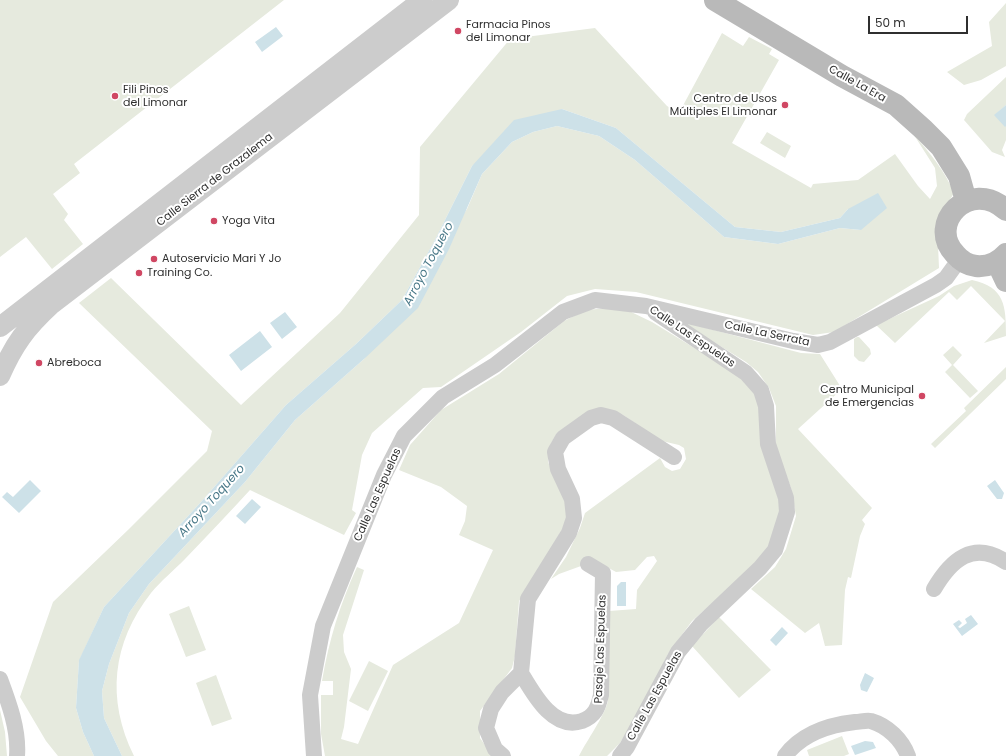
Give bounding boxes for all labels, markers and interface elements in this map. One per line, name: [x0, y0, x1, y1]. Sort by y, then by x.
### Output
scale bar: [870, 8, 970, 34]
text: 50 m: [875, 14, 906, 31]
place label: Farmacia Pinos del Limonar: [466, 18, 551, 44]
marker: Farmacia Pinos del Limonar: [453, 26, 463, 36]
street label: Calle La Era: [826, 63, 888, 105]
place label: Fili Pinos del Limonar: [123, 83, 187, 109]
marker: Fili Pinos del Limonar: [110, 91, 120, 101]
place label: Centro de Usos Múltiples El Limonar: [670, 92, 777, 118]
marker: Centro de Usos Múltiples El Limonar: [780, 100, 790, 110]
street label: Calle Sierra de Grazalema: [154, 131, 276, 229]
place label: Yoga Vita: [222, 214, 275, 228]
marker: Yoga Vita: [209, 216, 219, 226]
water label: Arroyo Toquero: [401, 220, 457, 308]
place label: Autoservicio Mari Y Jo: [162, 252, 281, 266]
marker: Autoservicio Mari Y Jo: [149, 254, 159, 264]
place label: Training Co.: [147, 266, 212, 280]
marker: Training Co.: [134, 268, 144, 278]
street label: Calle Las Espuelas: [647, 303, 737, 371]
street label: Calle La Serrata: [723, 319, 811, 349]
place label: Abreboca: [47, 356, 101, 370]
marker: Abreboca: [34, 358, 44, 368]
place label: Centro Municipal de Emergencias: [820, 383, 914, 409]
marker: Centro Municipal de Emergencias: [917, 391, 927, 401]
street label: Calle Las Espuelas: [352, 446, 404, 544]
water label: Arroyo Toquero: [176, 462, 248, 540]
street label: Pasaje Las Espuelas: [593, 594, 609, 704]
street label: Calle Las Espuelas: [625, 649, 685, 743]

